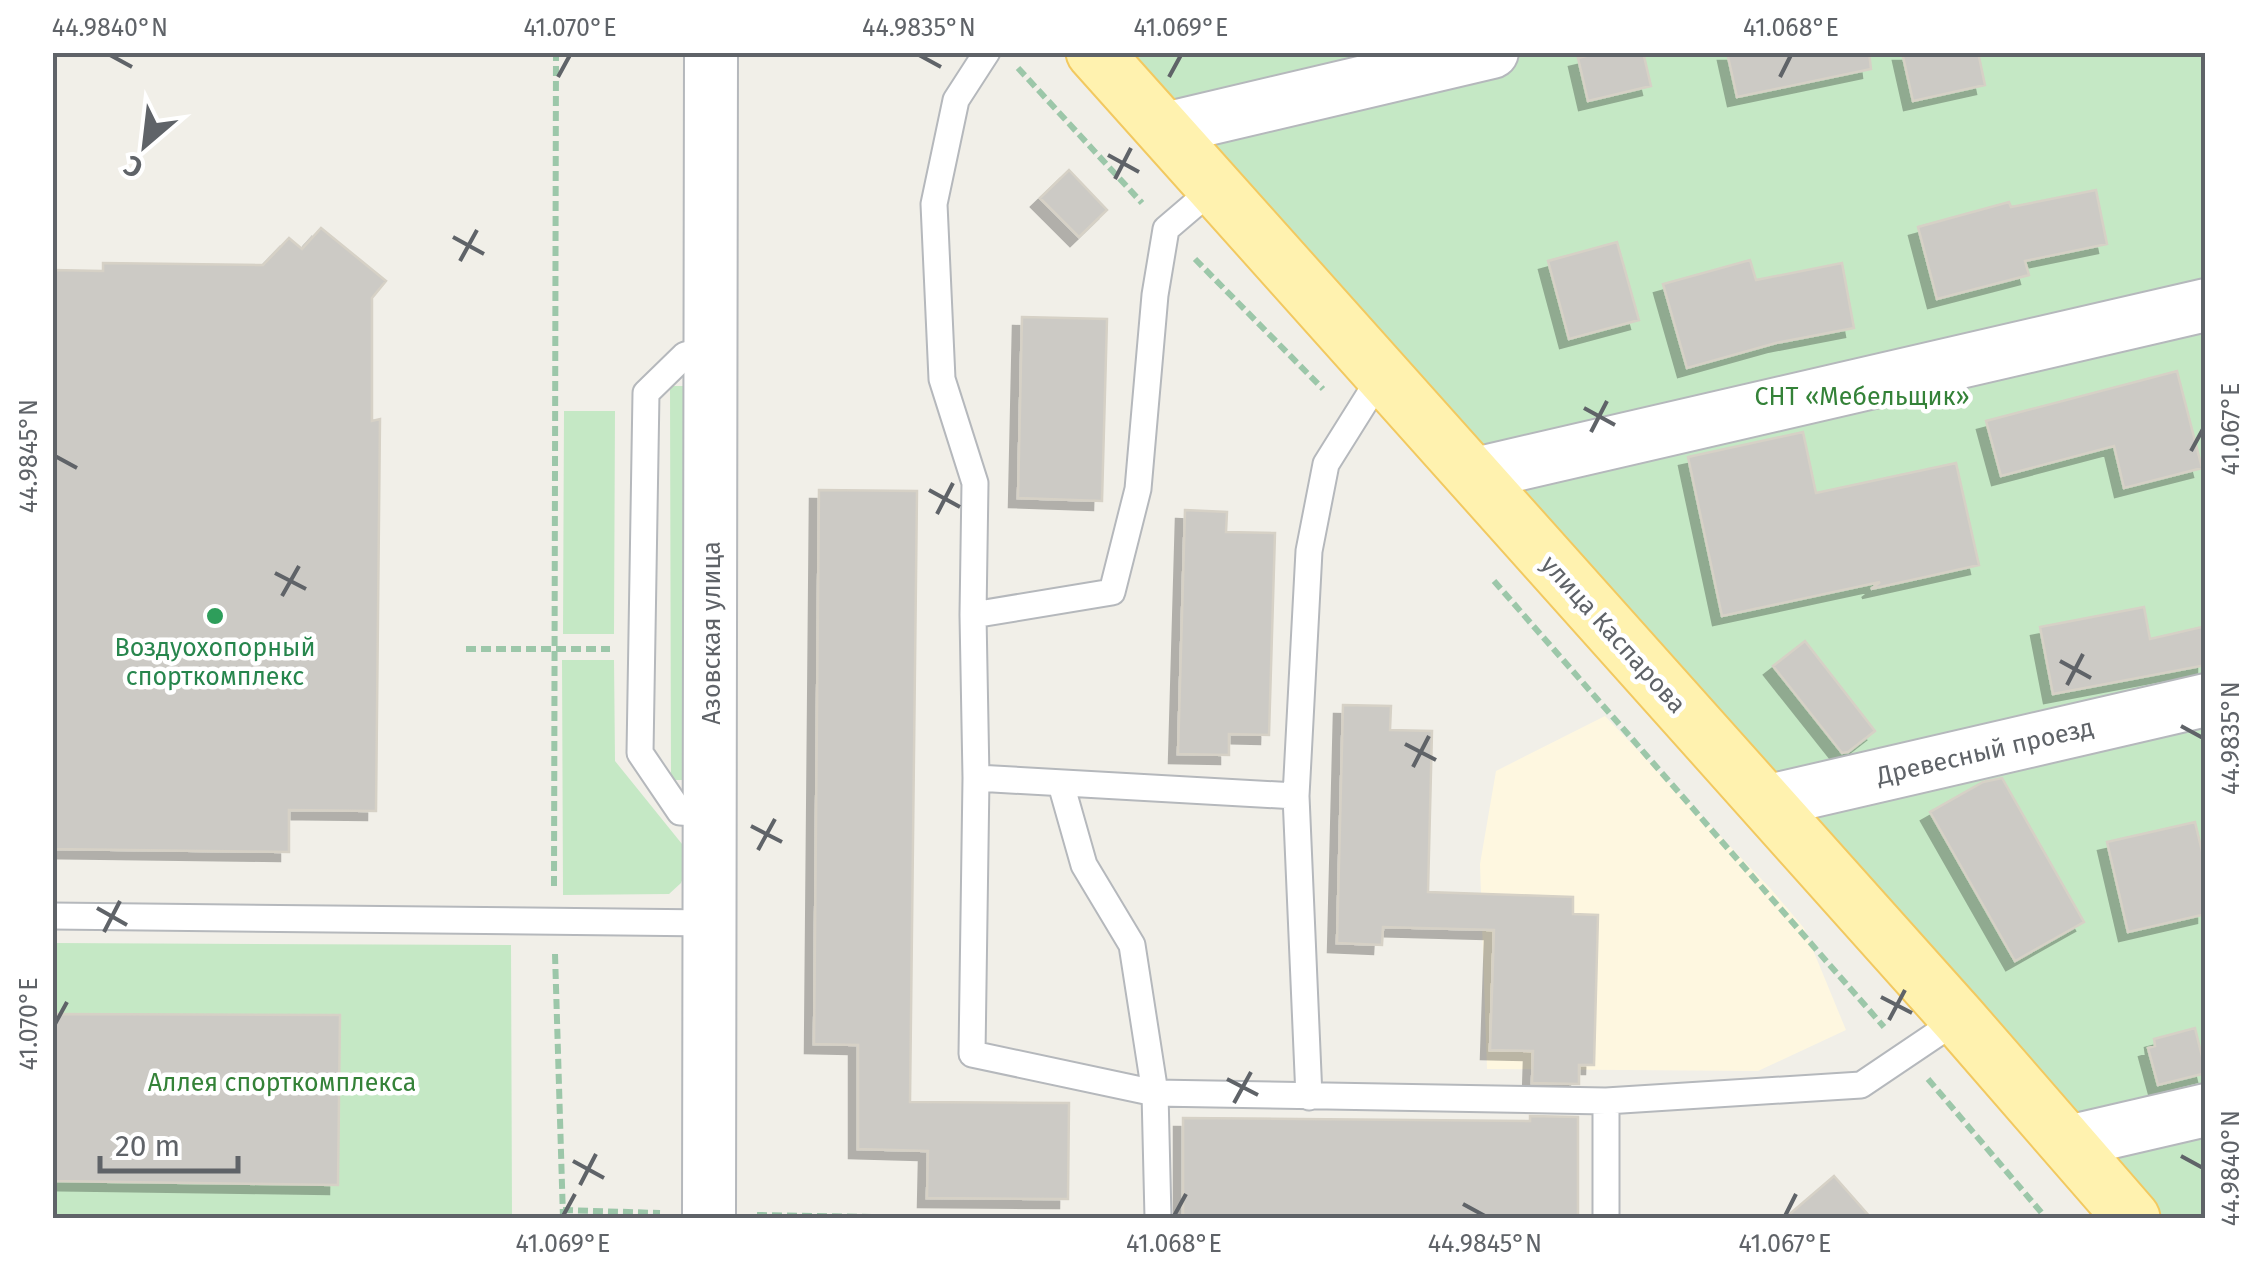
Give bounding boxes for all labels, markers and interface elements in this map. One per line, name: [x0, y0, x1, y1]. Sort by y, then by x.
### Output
text: 44.9840°N: [52, 13, 168, 43]
text: 41.070°E: [523, 13, 617, 43]
text: 44.9835°N: [862, 13, 976, 43]
text: 41.069°E: [1134, 13, 1228, 43]
text: 41.068°E: [1743, 13, 1839, 43]
north arrow: [95, 95, 195, 195]
text: С: [119, 148, 148, 185]
park label: СНТ «Мебельщик»: [1754, 382, 1970, 412]
text: 41.067°E: [2216, 383, 2246, 475]
text: 44.9845°N: [14, 399, 44, 513]
street label: Азовская улица: [697, 541, 727, 725]
street label: улица Каспарова: [1535, 550, 1692, 720]
marker: Воздуохопорный спорткомплекс: [204, 605, 226, 627]
place label: Воздуохопорный спорткомплекс: [115, 633, 315, 692]
text: 44.9835°N: [2216, 681, 2246, 795]
street label: Древесный проезд: [1873, 712, 2097, 792]
text: 41.070°E: [14, 977, 44, 1071]
park label: Аллея спорткомплекса: [148, 1068, 416, 1098]
text: 44.9840°N: [2216, 1110, 2246, 1226]
scale bar: [100, 1111, 238, 1173]
text: 20 m: [115, 1128, 180, 1164]
text: 41.069°E: [516, 1229, 610, 1259]
text: 41.068°E: [1126, 1229, 1222, 1259]
text: 44.9845°N: [1428, 1229, 1542, 1259]
text: 41.067°E: [1739, 1229, 1831, 1259]

